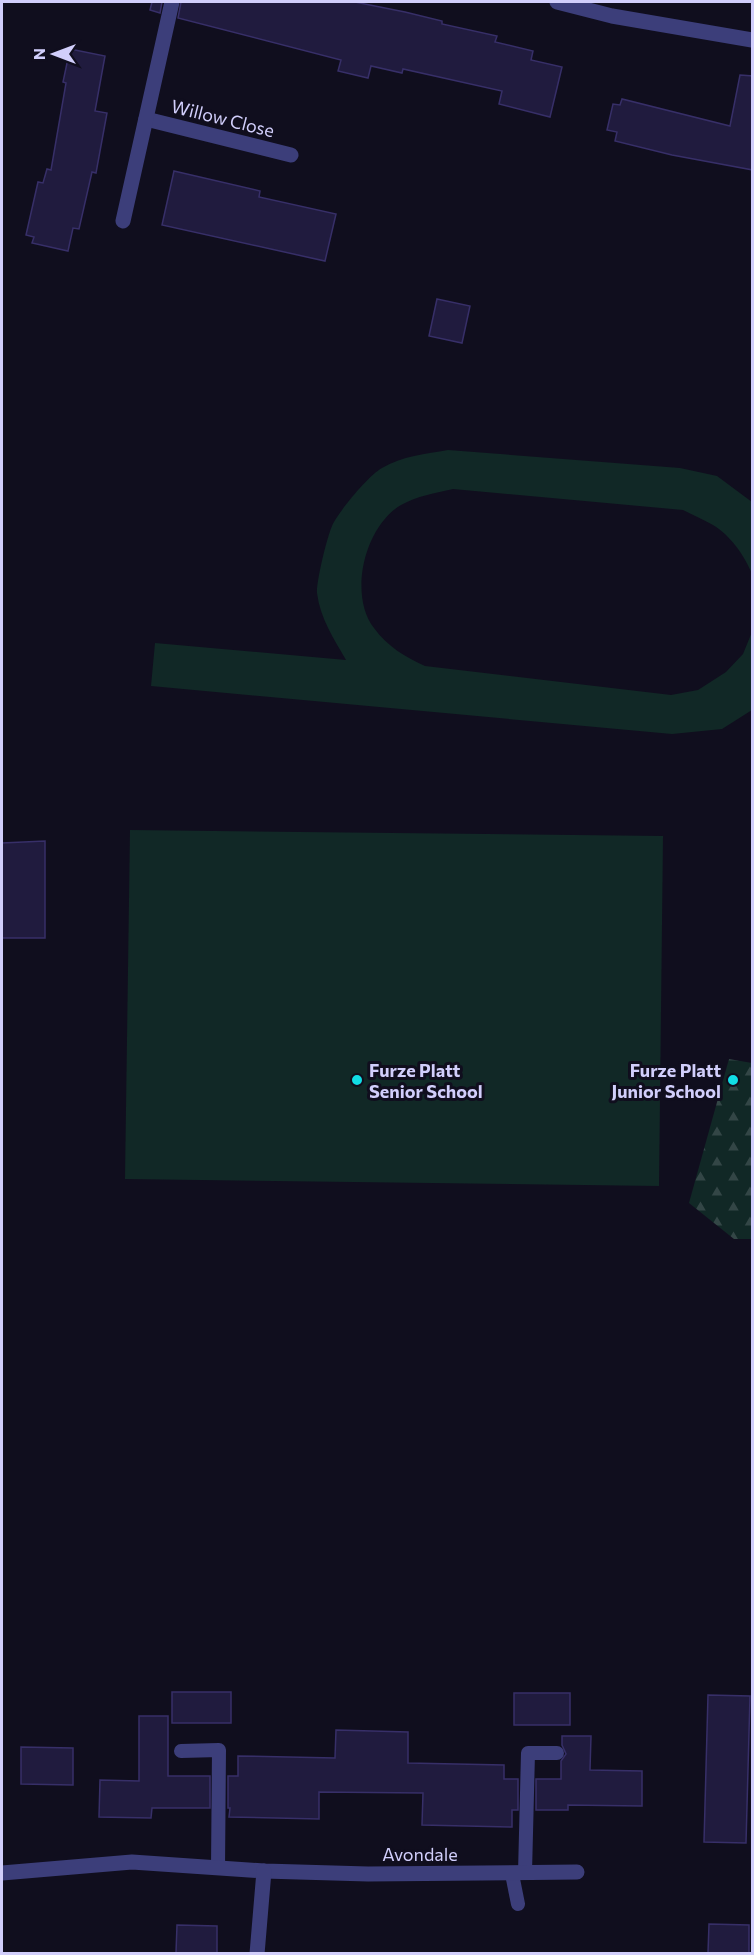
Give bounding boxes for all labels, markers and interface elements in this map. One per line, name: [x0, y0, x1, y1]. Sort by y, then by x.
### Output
north arrow: [24, 24, 84, 84]
text: N: [29, 48, 48, 60]
street label: Willow Close: [169, 95, 277, 141]
place label: Furze Platt Senior School: [369, 1059, 483, 1102]
place label: Furze Platt Junior School: [612, 1059, 721, 1102]
marker: Furze Platt Senior School: [350, 1073, 364, 1087]
marker: Furze Platt Junior School: [726, 1073, 740, 1087]
street label: Avondale: [382, 1843, 458, 1865]

